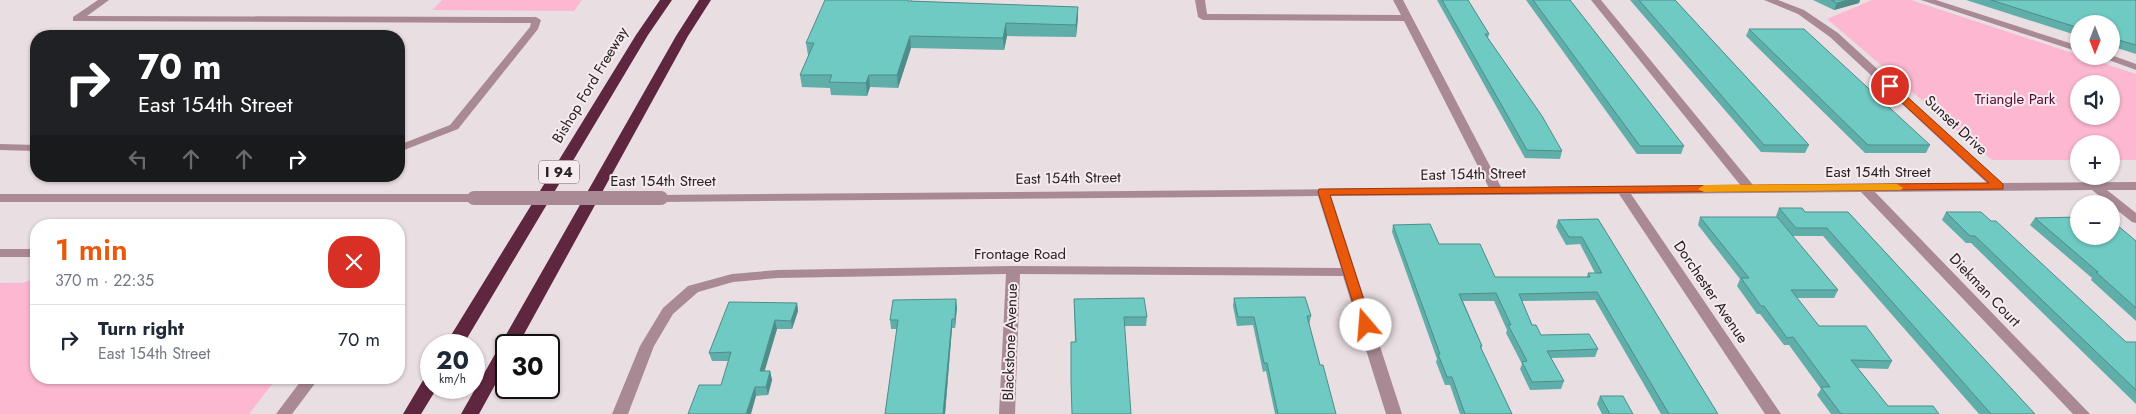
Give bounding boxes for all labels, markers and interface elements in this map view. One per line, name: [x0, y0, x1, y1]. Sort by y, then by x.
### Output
north arrow: [2070, 15, 2120, 65]
map controls: [2070, 15, 2120, 245]
street label: Bishop Ford Freeway: [547, 22, 634, 147]
text: 70 m: [138, 42, 221, 92]
icon: right: [55, 50, 120, 115]
pin: [1869, 65, 1911, 107]
icon: arrive: [1876, 72, 1904, 100]
button: sound: [2070, 75, 2120, 125]
text: East 154th Street: [138, 88, 293, 120]
park label: Triangle Park: [1975, 88, 2056, 110]
street label: Sunset Drive: [1920, 90, 1993, 160]
button: +: [2070, 135, 2120, 185]
icon: left: [124, 145, 152, 173]
icon: ahead: [177, 145, 205, 173]
icon: ahead: [230, 145, 258, 173]
icon: right: [283, 145, 311, 173]
road number: I 94: [539, 160, 579, 183]
street label: East 154th Street: [1825, 161, 1931, 183]
street label: East 154th Street: [1420, 162, 1526, 186]
street label: East 154th Street: [1015, 166, 1121, 190]
street label: East 154th Street: [610, 170, 716, 192]
button: −: [2070, 195, 2120, 245]
text: 1 min: [55, 228, 128, 271]
button: close: [328, 236, 380, 288]
street label: Dorchester Avenue: [1668, 236, 1754, 348]
street label: Frontage Road: [974, 243, 1066, 265]
street label: Diekman Court: [1944, 248, 2026, 332]
text: 370 m · 22:35: [55, 269, 154, 292]
street label: Blackstone Avenue: [997, 283, 1023, 401]
position arrow: [1339, 298, 1391, 350]
text: Turn right: [98, 315, 184, 342]
icon: right: [55, 326, 83, 354]
text: 70 m: [338, 326, 380, 353]
speed limit sign: 30: [495, 334, 560, 399]
text: East 154th Street: [98, 342, 210, 365]
text: 20: [436, 342, 469, 378]
text: km/h: [439, 370, 466, 388]

